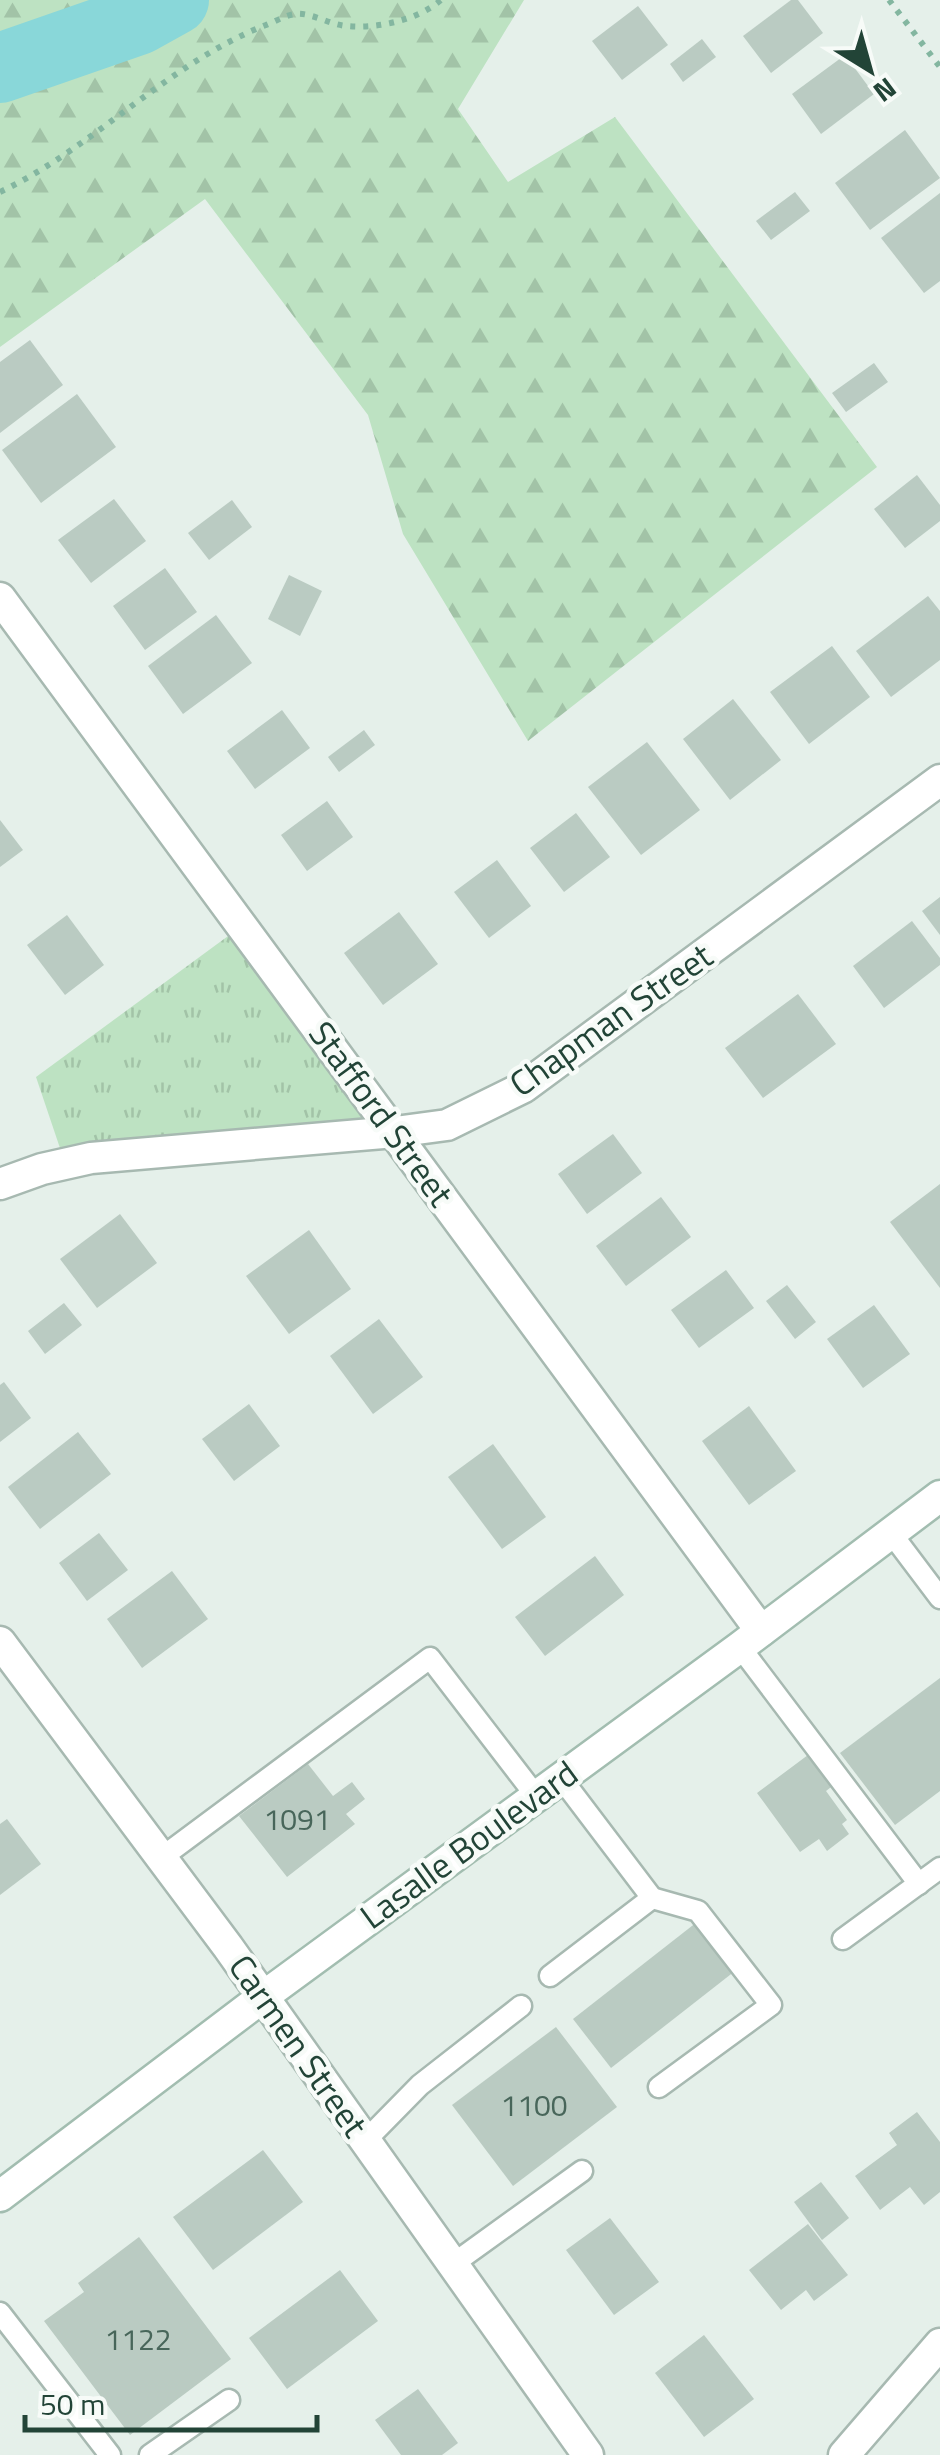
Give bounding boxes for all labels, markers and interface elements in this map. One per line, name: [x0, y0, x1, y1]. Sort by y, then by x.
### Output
north arrow: [820, 20, 920, 120]
text: N: [865, 67, 906, 113]
street label: Chapman Street: [498, 929, 723, 1109]
street label: Stafford Street: [296, 1009, 468, 1217]
street label: Lasalle Boulevard: [348, 1747, 589, 1942]
house number: 1091: [263, 1796, 331, 1842]
street label: Carmen Street: [216, 1943, 382, 2148]
house number: 1100: [500, 2082, 568, 2128]
house number: 1122: [104, 2316, 172, 2362]
scale bar: [25, 2370, 318, 2432]
text: 50 m: [40, 2381, 105, 2427]

